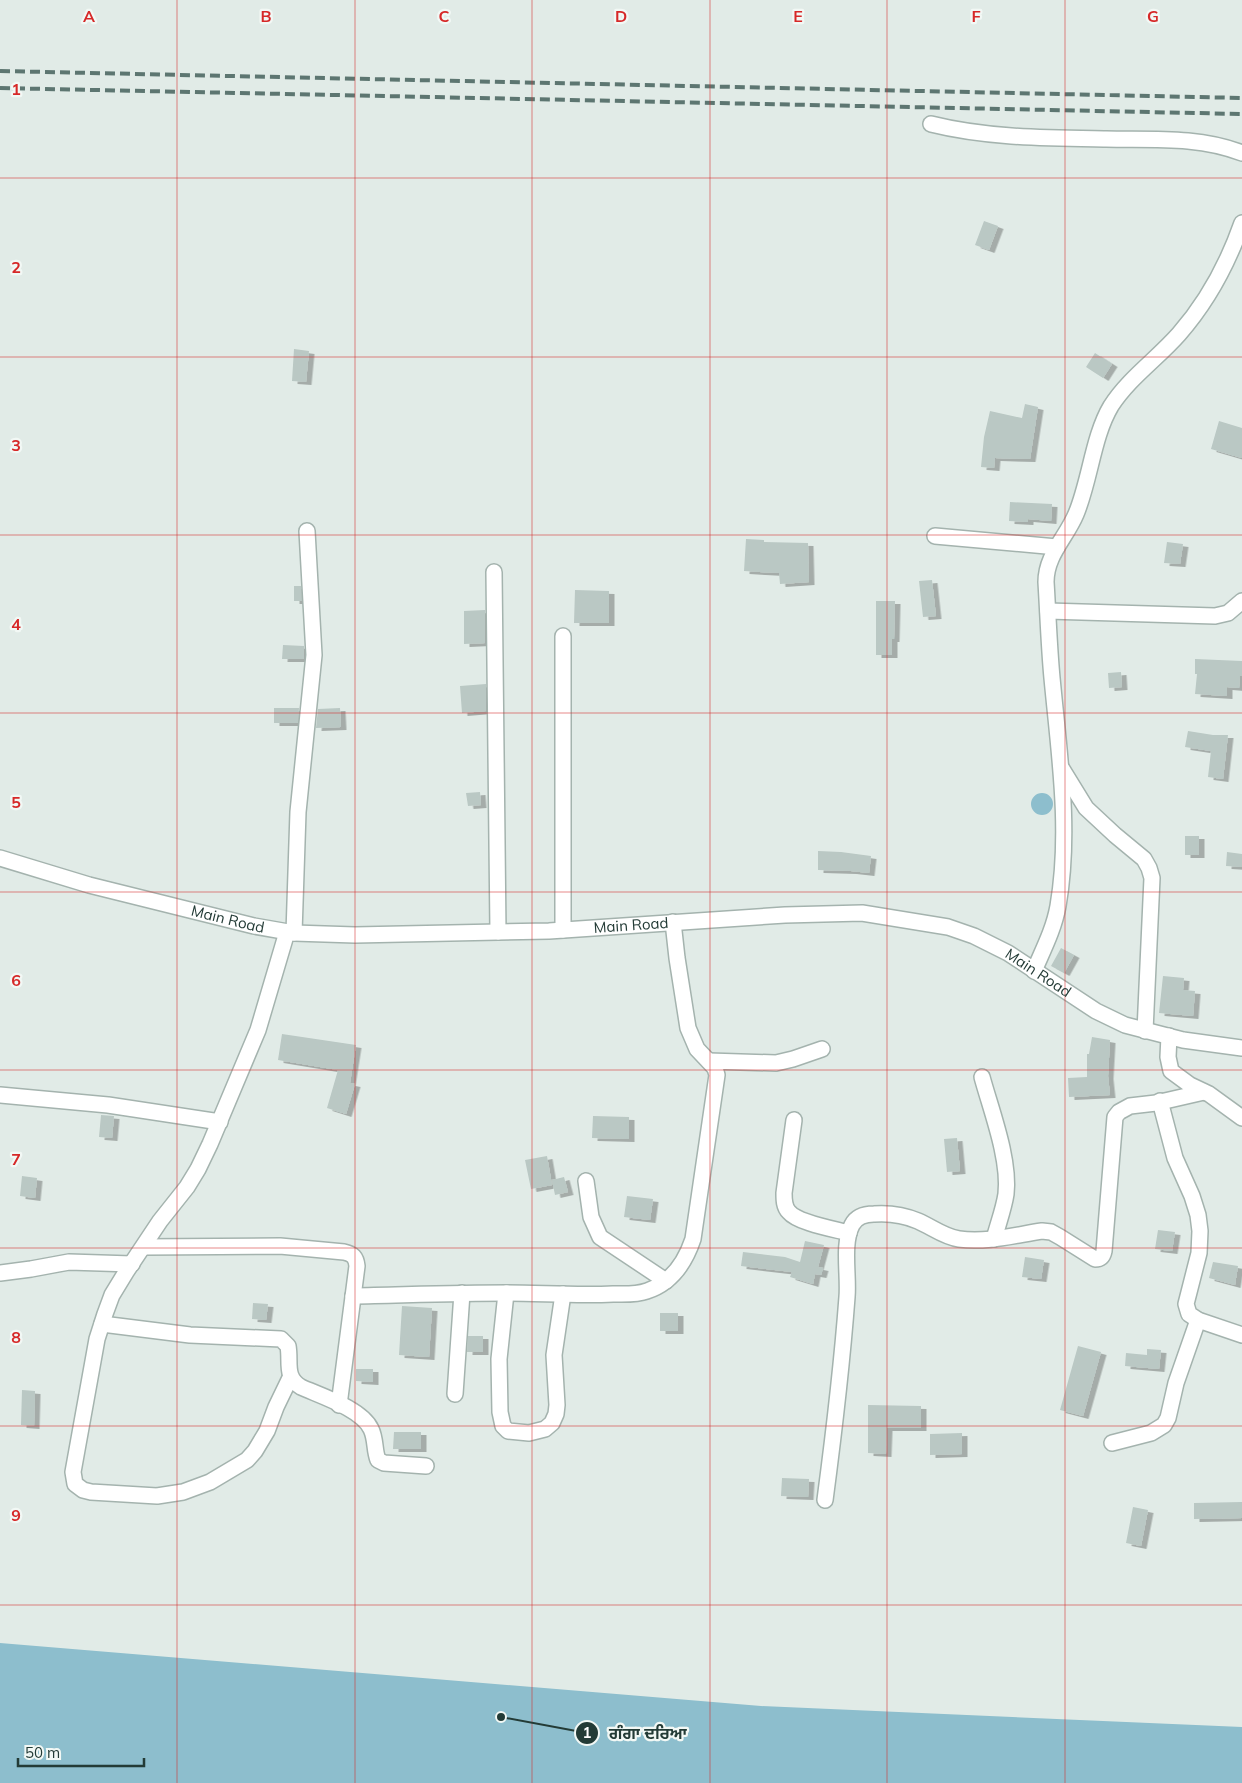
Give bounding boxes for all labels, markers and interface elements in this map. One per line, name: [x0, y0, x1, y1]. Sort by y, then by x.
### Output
text: A: [83, 6, 95, 26]
text: B: [260, 6, 272, 26]
text: C: [439, 6, 450, 26]
text: D: [615, 6, 627, 26]
text: E: [793, 6, 803, 26]
text: F: [971, 6, 981, 26]
text: G: [1147, 6, 1159, 26]
text: 1: [11, 79, 21, 99]
text: 2: [11, 257, 21, 277]
text: 3: [11, 435, 21, 455]
text: 4: [11, 614, 21, 634]
text: 5: [11, 792, 21, 812]
street label: Main Road: [189, 901, 266, 937]
street label: Main Road: [593, 913, 669, 937]
street label: Main Road: [1002, 944, 1075, 1001]
text: 6: [11, 970, 21, 990]
text: 7: [11, 1149, 21, 1169]
text: 8: [11, 1327, 21, 1347]
text: 9: [11, 1505, 21, 1525]
callout: ਗੰਗਾ ਦਰਿਆ: [575, 1718, 697, 1749]
text: 1: [582, 1723, 592, 1742]
text: ਗੰਗਾ ਦਰਿਆ: [608, 1723, 688, 1743]
scale bar: [18, 1736, 144, 1768]
text: 50 m: [25, 1743, 60, 1762]

